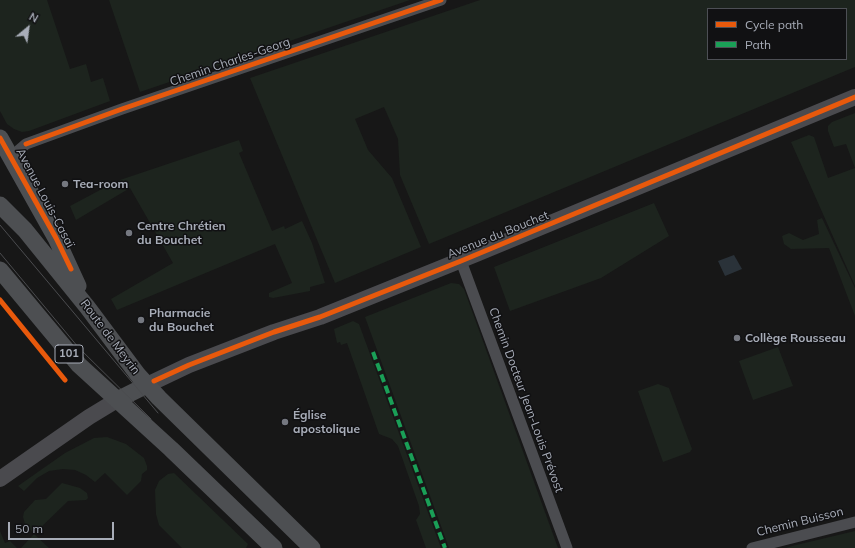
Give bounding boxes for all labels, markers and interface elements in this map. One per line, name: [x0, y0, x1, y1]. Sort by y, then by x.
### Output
north arrow: [8, 8, 48, 48]
legend: [707, 8, 847, 60]
text: N: [27, 9, 41, 26]
text: Cycle path: [745, 17, 803, 32]
street label: Chemin Charles-Georg: [168, 35, 292, 89]
text: Path: [745, 37, 771, 52]
street label: Avenue Louis-Casaï: [13, 146, 77, 250]
place label: Tea-room: [73, 177, 128, 191]
marker: Tea-room: [60, 179, 70, 189]
street label: Avenue du Bouchet: [445, 208, 551, 262]
place label: Centre Chrétien du Bouchet: [137, 219, 226, 247]
marker: Centre Chrétien du Bouchet: [124, 228, 134, 238]
street label: Route de Meyrin: [77, 297, 143, 377]
place label: Pharmacie du Bouchet: [149, 306, 214, 334]
street label: Chemin Docteur Jean-Louis Prévost: [486, 306, 566, 494]
marker: Pharmacie du Bouchet: [136, 315, 146, 325]
place label: Collège Rousseau: [745, 331, 846, 345]
marker: Collège Rousseau: [732, 333, 742, 343]
road number: 101: [55, 345, 83, 363]
place label: Église apostolique: [293, 408, 360, 436]
marker: Église apostolique: [280, 417, 290, 427]
street label: Chemin Buisson: [755, 504, 845, 540]
scale bar: [10, 514, 116, 540]
text: 50 m: [15, 521, 43, 536]

